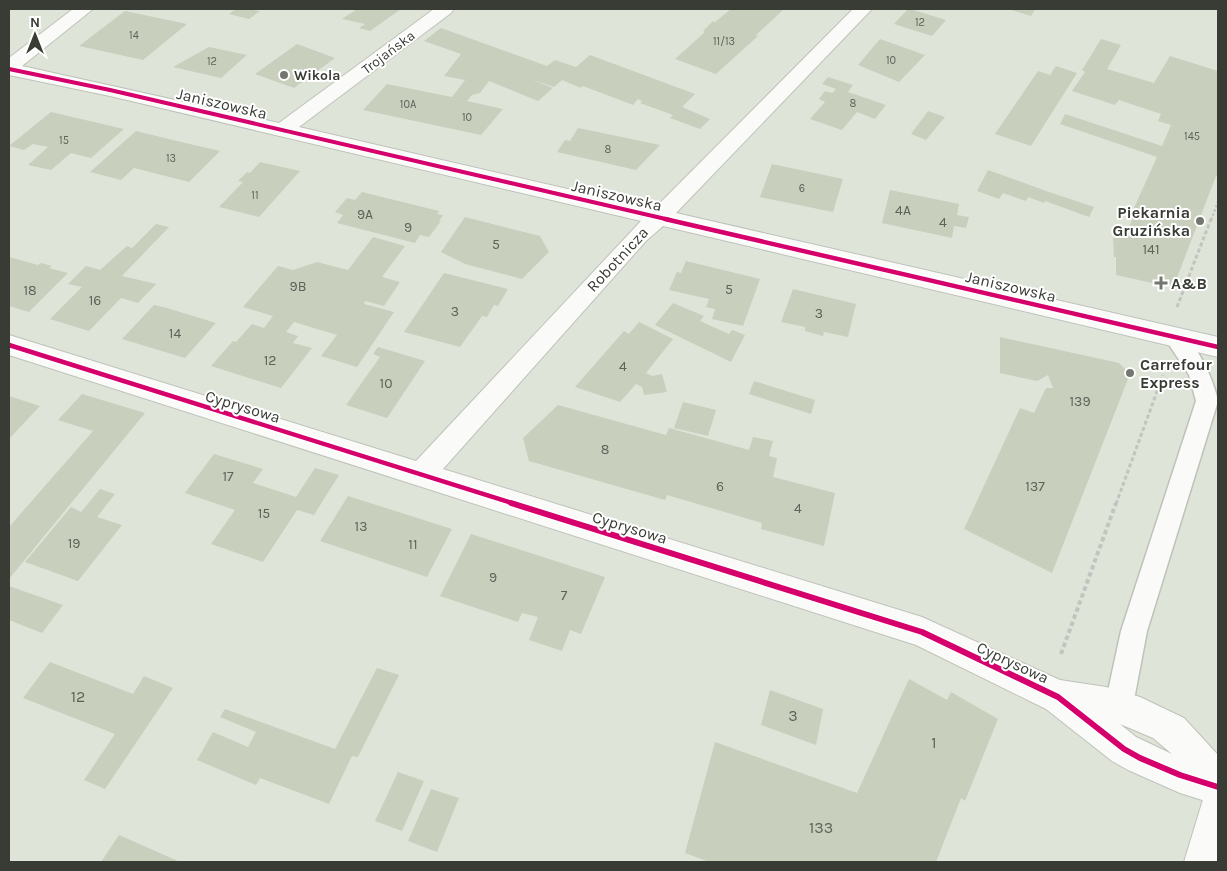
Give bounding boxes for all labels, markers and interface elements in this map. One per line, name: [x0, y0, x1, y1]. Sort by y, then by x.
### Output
north arrow: [10, 10, 60, 60]
text: N: [30, 14, 40, 31]
house number: 12: [915, 16, 925, 29]
street label: Trojańska: [358, 27, 418, 78]
house number: 14: [129, 29, 139, 42]
house number: 11/13: [713, 35, 735, 48]
house number: 10: [886, 54, 896, 67]
house number: 12: [207, 55, 217, 68]
place label: Wikola: [294, 67, 341, 84]
marker: Wikola: [278, 69, 290, 81]
street label: Janiszowska: [175, 84, 269, 123]
house number: 8: [850, 97, 857, 110]
house number: 10A: [400, 98, 417, 111]
house number: 10: [462, 111, 472, 124]
house number: 145: [1184, 130, 1200, 143]
house number: 15: [59, 134, 69, 147]
house number: 8: [605, 143, 612, 156]
house number: 13: [166, 152, 176, 165]
street label: Janiszowska: [570, 176, 664, 215]
house number: 6: [799, 182, 805, 195]
house number: 11: [251, 189, 259, 202]
house number: 4A: [895, 202, 911, 219]
place label: Piekarnia Gruzińska: [1112, 203, 1190, 240]
house number: 9A: [357, 206, 373, 223]
house number: 4: [939, 214, 947, 231]
marker: Piekarnia Gruzińska: [1194, 215, 1206, 227]
house number: 9: [404, 219, 412, 236]
street label: Robotnicza: [582, 223, 652, 296]
house number: 5: [492, 236, 500, 253]
house number: 141: [1142, 241, 1160, 258]
street label: Janiszowska: [964, 267, 1058, 306]
place label: A&B: [1171, 274, 1207, 293]
marker: A&B: [1155, 277, 1167, 289]
house number: 9B: [290, 278, 306, 295]
house number: 5: [725, 281, 733, 298]
house number: 18: [23, 282, 37, 299]
house number: 16: [89, 292, 101, 309]
house number: 3: [451, 303, 459, 320]
house number: 3: [815, 305, 823, 322]
house number: 14: [169, 325, 181, 342]
house number: 12: [264, 352, 276, 369]
place label: Carrefour Express: [1140, 355, 1213, 392]
house number: 4: [619, 358, 627, 375]
marker: Carrefour Express: [1124, 367, 1136, 379]
house number: 10: [380, 375, 392, 392]
street label: Cyprysowa: [203, 386, 283, 427]
house number: 139: [1069, 393, 1091, 410]
house number: 8: [601, 441, 609, 458]
house number: 17: [222, 468, 234, 485]
house number: 6: [716, 478, 724, 495]
house number: 137: [1025, 478, 1045, 495]
house number: 4: [794, 500, 802, 517]
house number: 15: [258, 505, 270, 522]
street label: Cyprysowa: [590, 507, 670, 548]
house number: 13: [355, 518, 367, 535]
house number: 19: [68, 535, 80, 552]
house number: 11: [408, 536, 418, 553]
house number: 9: [489, 569, 497, 586]
house number: 7: [561, 587, 568, 604]
street label: Cyprysowa: [974, 637, 1052, 687]
house number: 12: [71, 687, 85, 706]
house number: 3: [788, 706, 798, 725]
house number: 1: [931, 733, 937, 752]
house number: 133: [809, 818, 833, 837]

